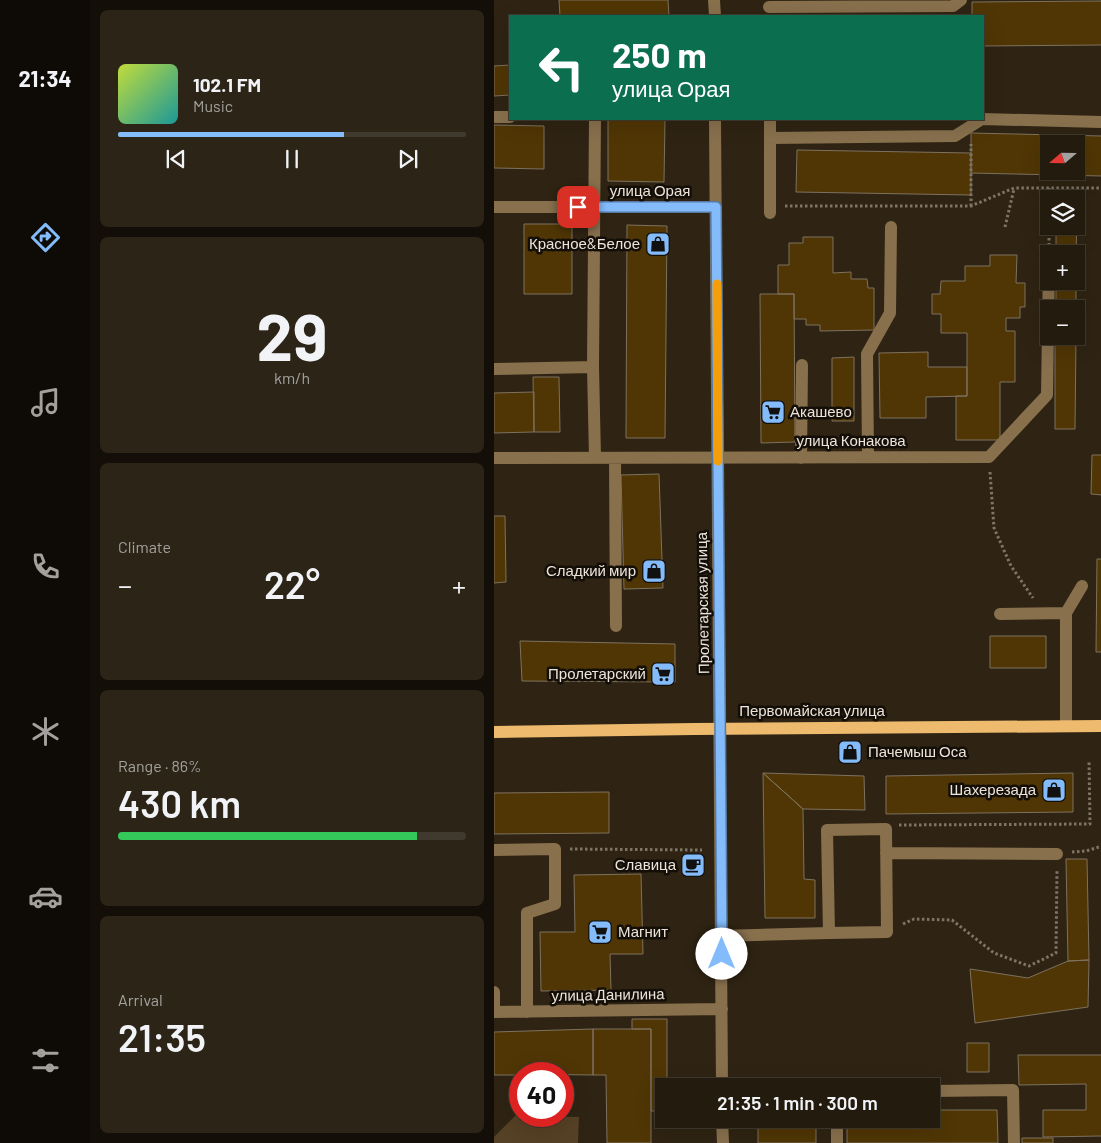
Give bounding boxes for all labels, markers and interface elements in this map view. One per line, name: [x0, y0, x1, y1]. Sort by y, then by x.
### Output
text: 250 m: [612, 33, 707, 75]
icon: left: [529, 35, 594, 100]
text: 21:34: [18, 65, 72, 91]
text: 102.1 FM: [193, 73, 261, 96]
text: улица Орая: [612, 75, 730, 101]
text: Music: [193, 96, 233, 115]
north arrow: [1040, 135, 1085, 180]
map controls: [1040, 135, 1085, 345]
icon: previous: [162, 145, 190, 173]
icon: pause: [278, 145, 306, 173]
icon: next: [394, 145, 422, 173]
street label: улица Орая: [610, 181, 690, 199]
pin: [557, 186, 599, 228]
button: layers: [1040, 190, 1085, 235]
icon: arrive: [564, 193, 592, 221]
icon: directions: [28, 220, 63, 255]
shop icon: Красное&Белое: [645, 231, 671, 257]
place label: Красное&Белое: [529, 234, 640, 252]
button: +: [1040, 245, 1085, 290]
text: 29: [257, 296, 327, 374]
button: −: [1040, 300, 1085, 345]
text: km/h: [274, 368, 310, 387]
icon: music: [28, 385, 63, 420]
supermarket icon: Акашево: [760, 399, 786, 425]
place label: Акашево: [790, 402, 852, 420]
street label: улица Конакова: [796, 431, 906, 449]
street label: Пролетарская улица: [692, 531, 712, 674]
text: Climate: [118, 537, 171, 556]
icon: phone: [28, 549, 63, 584]
shop icon: Сладкий мир: [641, 558, 667, 584]
text: 22°: [264, 561, 320, 607]
place label: Сладкий мир: [546, 561, 636, 579]
text: −: [118, 568, 132, 602]
text: +: [452, 568, 466, 602]
supermarket icon: Пролетарский: [650, 661, 676, 687]
place label: Пролетарский: [548, 664, 646, 682]
street label: Первомайская улица: [739, 701, 886, 719]
icon: climate: [28, 714, 63, 749]
shop icon: Пачемыш Оса: [837, 739, 863, 765]
place label: Пачемыш Оса: [868, 742, 967, 760]
text: Range · 86%: [118, 756, 202, 775]
shop icon: Шахерезада: [1041, 777, 1067, 803]
text: 430 km: [118, 780, 241, 826]
place label: Шахерезада: [950, 780, 1037, 798]
cafe icon: Славица: [680, 852, 706, 878]
place label: Славица: [615, 855, 677, 873]
icon: car: [28, 879, 63, 914]
supermarket icon: Магнит: [587, 919, 613, 945]
place label: Магнит: [618, 922, 668, 940]
position arrow: [695, 927, 747, 979]
street label: улица Данилина: [551, 984, 665, 1004]
text: Arrival: [118, 990, 163, 1009]
text: 21:35: [118, 1014, 206, 1060]
icon: filters: [28, 1043, 63, 1078]
speed limit sign: 40: [509, 1062, 574, 1127]
text: 21:35 · 1 min · 300 m: [717, 1091, 878, 1114]

